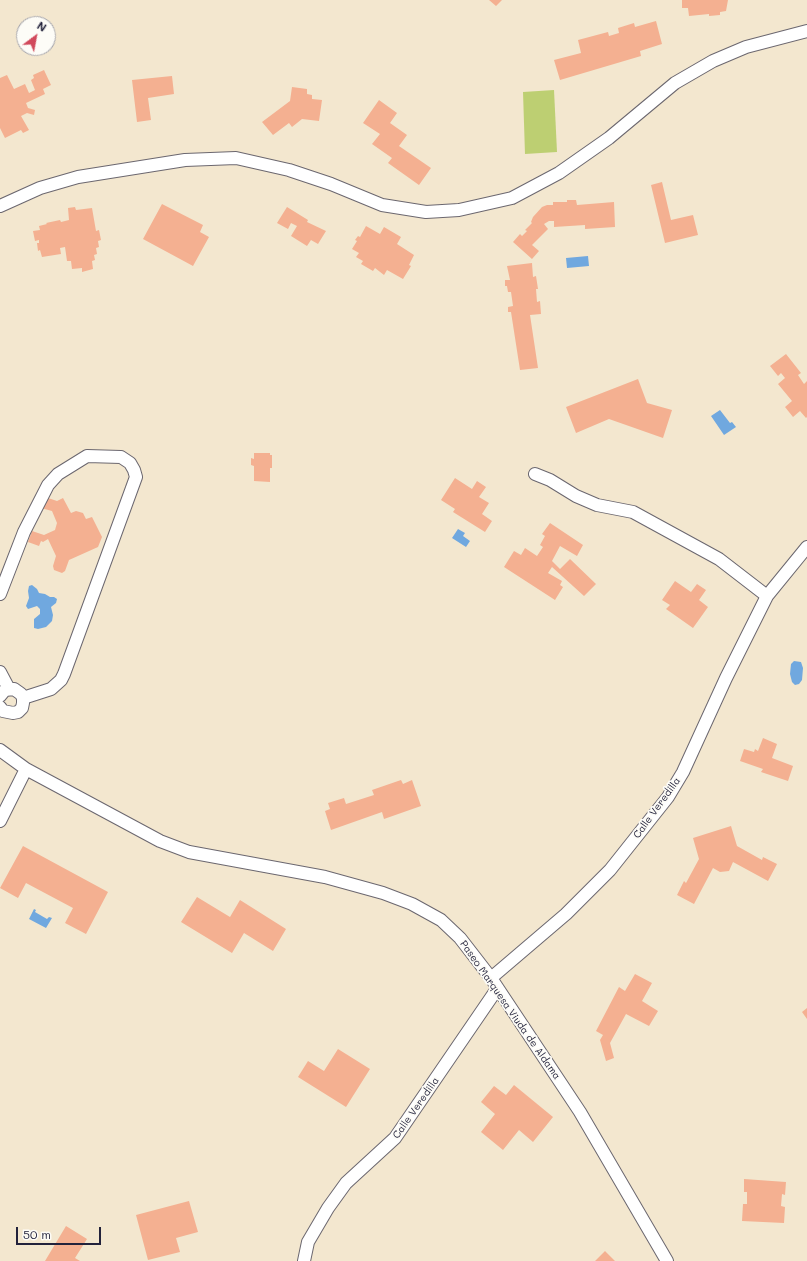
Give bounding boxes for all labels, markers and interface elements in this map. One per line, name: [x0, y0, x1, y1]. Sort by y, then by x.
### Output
north arrow: [16, 16, 56, 56]
text: N: [35, 18, 50, 35]
street label: Calle Veredilla: [631, 775, 683, 841]
street label: Paseo Marquesa Viuda de Aldama: [457, 938, 563, 1082]
street label: Calle Veredilla: [390, 1075, 442, 1141]
scale bar: [18, 1219, 103, 1245]
text: 50 m: [23, 1226, 51, 1242]

